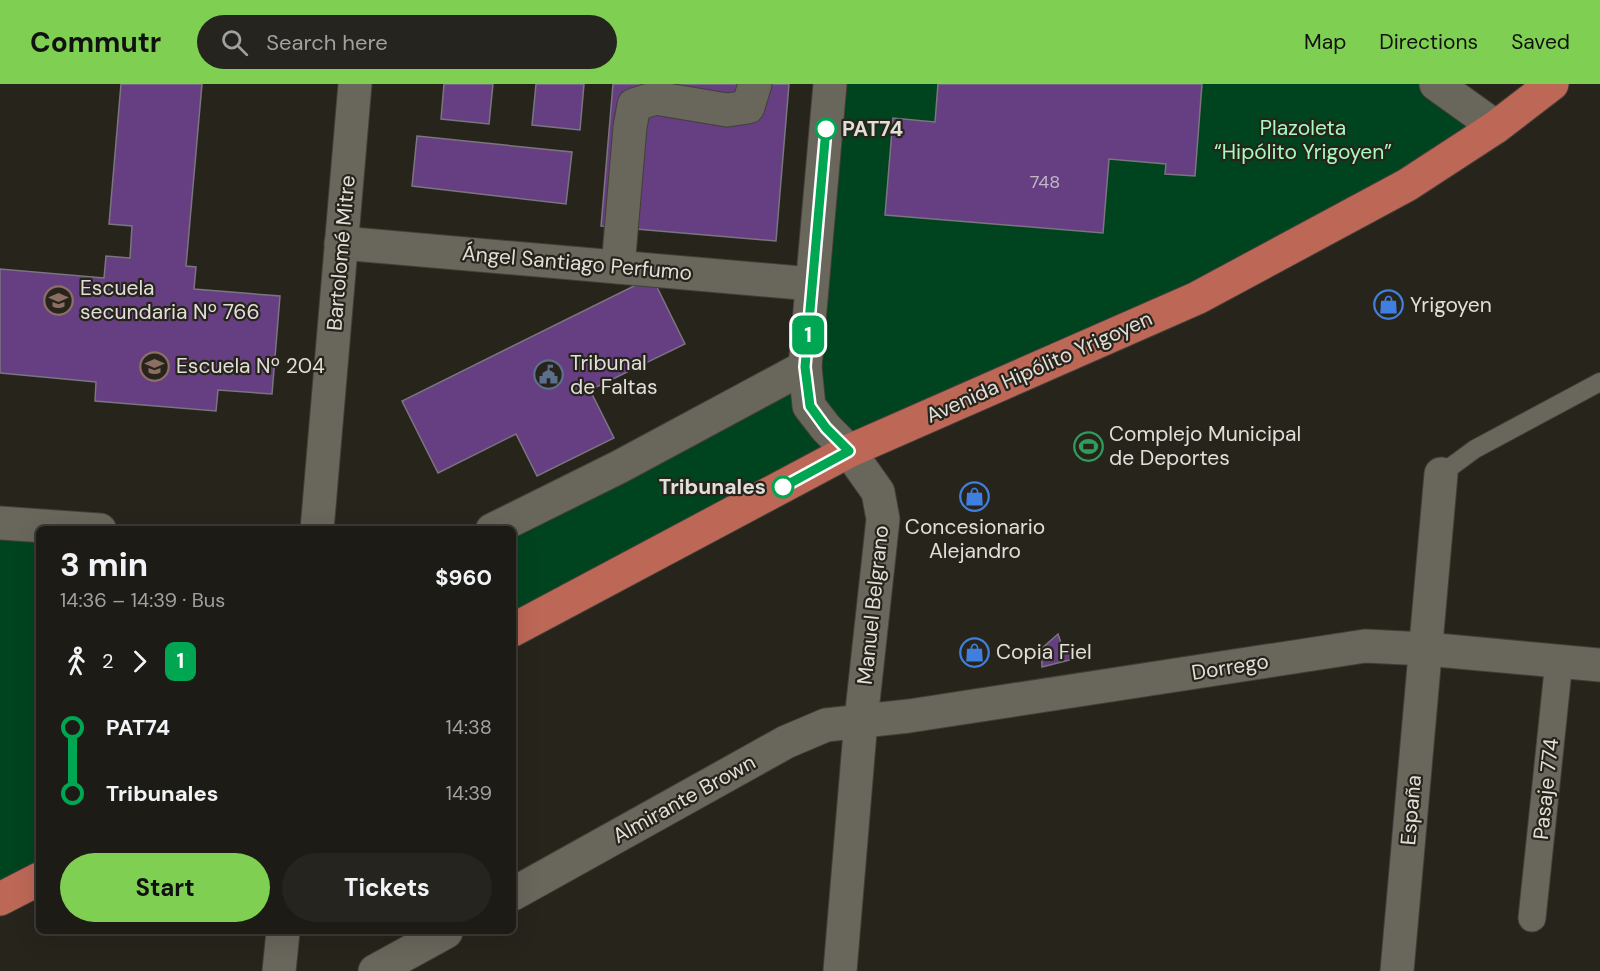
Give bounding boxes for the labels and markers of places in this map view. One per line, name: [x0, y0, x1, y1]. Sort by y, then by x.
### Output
place label: PAT74: [842, 115, 903, 143]
marker: PAT74: [815, 118, 837, 140]
place label: Escuela secundaria Nº 766: [80, 274, 260, 326]
school or university icon: Escuela secundaria Nº 766: [43, 284, 75, 316]
shop icon: Yrigoyen: [1373, 289, 1405, 321]
place label: Yrigoyen: [1410, 291, 1492, 319]
place label: Tribunal de Faltas: [570, 349, 658, 401]
school or university icon: Escuela Nº 204: [139, 350, 171, 382]
place label: Escuela Nº 204: [176, 352, 325, 380]
public building icon: Tribunal de Faltas: [533, 359, 565, 391]
place label: Complejo Municipal de Deportes: [1109, 420, 1301, 472]
sports icon: Complejo Municipal de Deportes: [1072, 430, 1104, 462]
place label: Tribunales: [659, 473, 766, 501]
marker: Tribunales: [772, 476, 794, 498]
shop icon: Concesionario Alejandro: [959, 480, 991, 512]
place label: Concesionario Alejandro: [905, 513, 1045, 565]
shop icon: Copia Fiel: [959, 636, 991, 668]
place label: Copia Fiel: [996, 638, 1092, 666]

